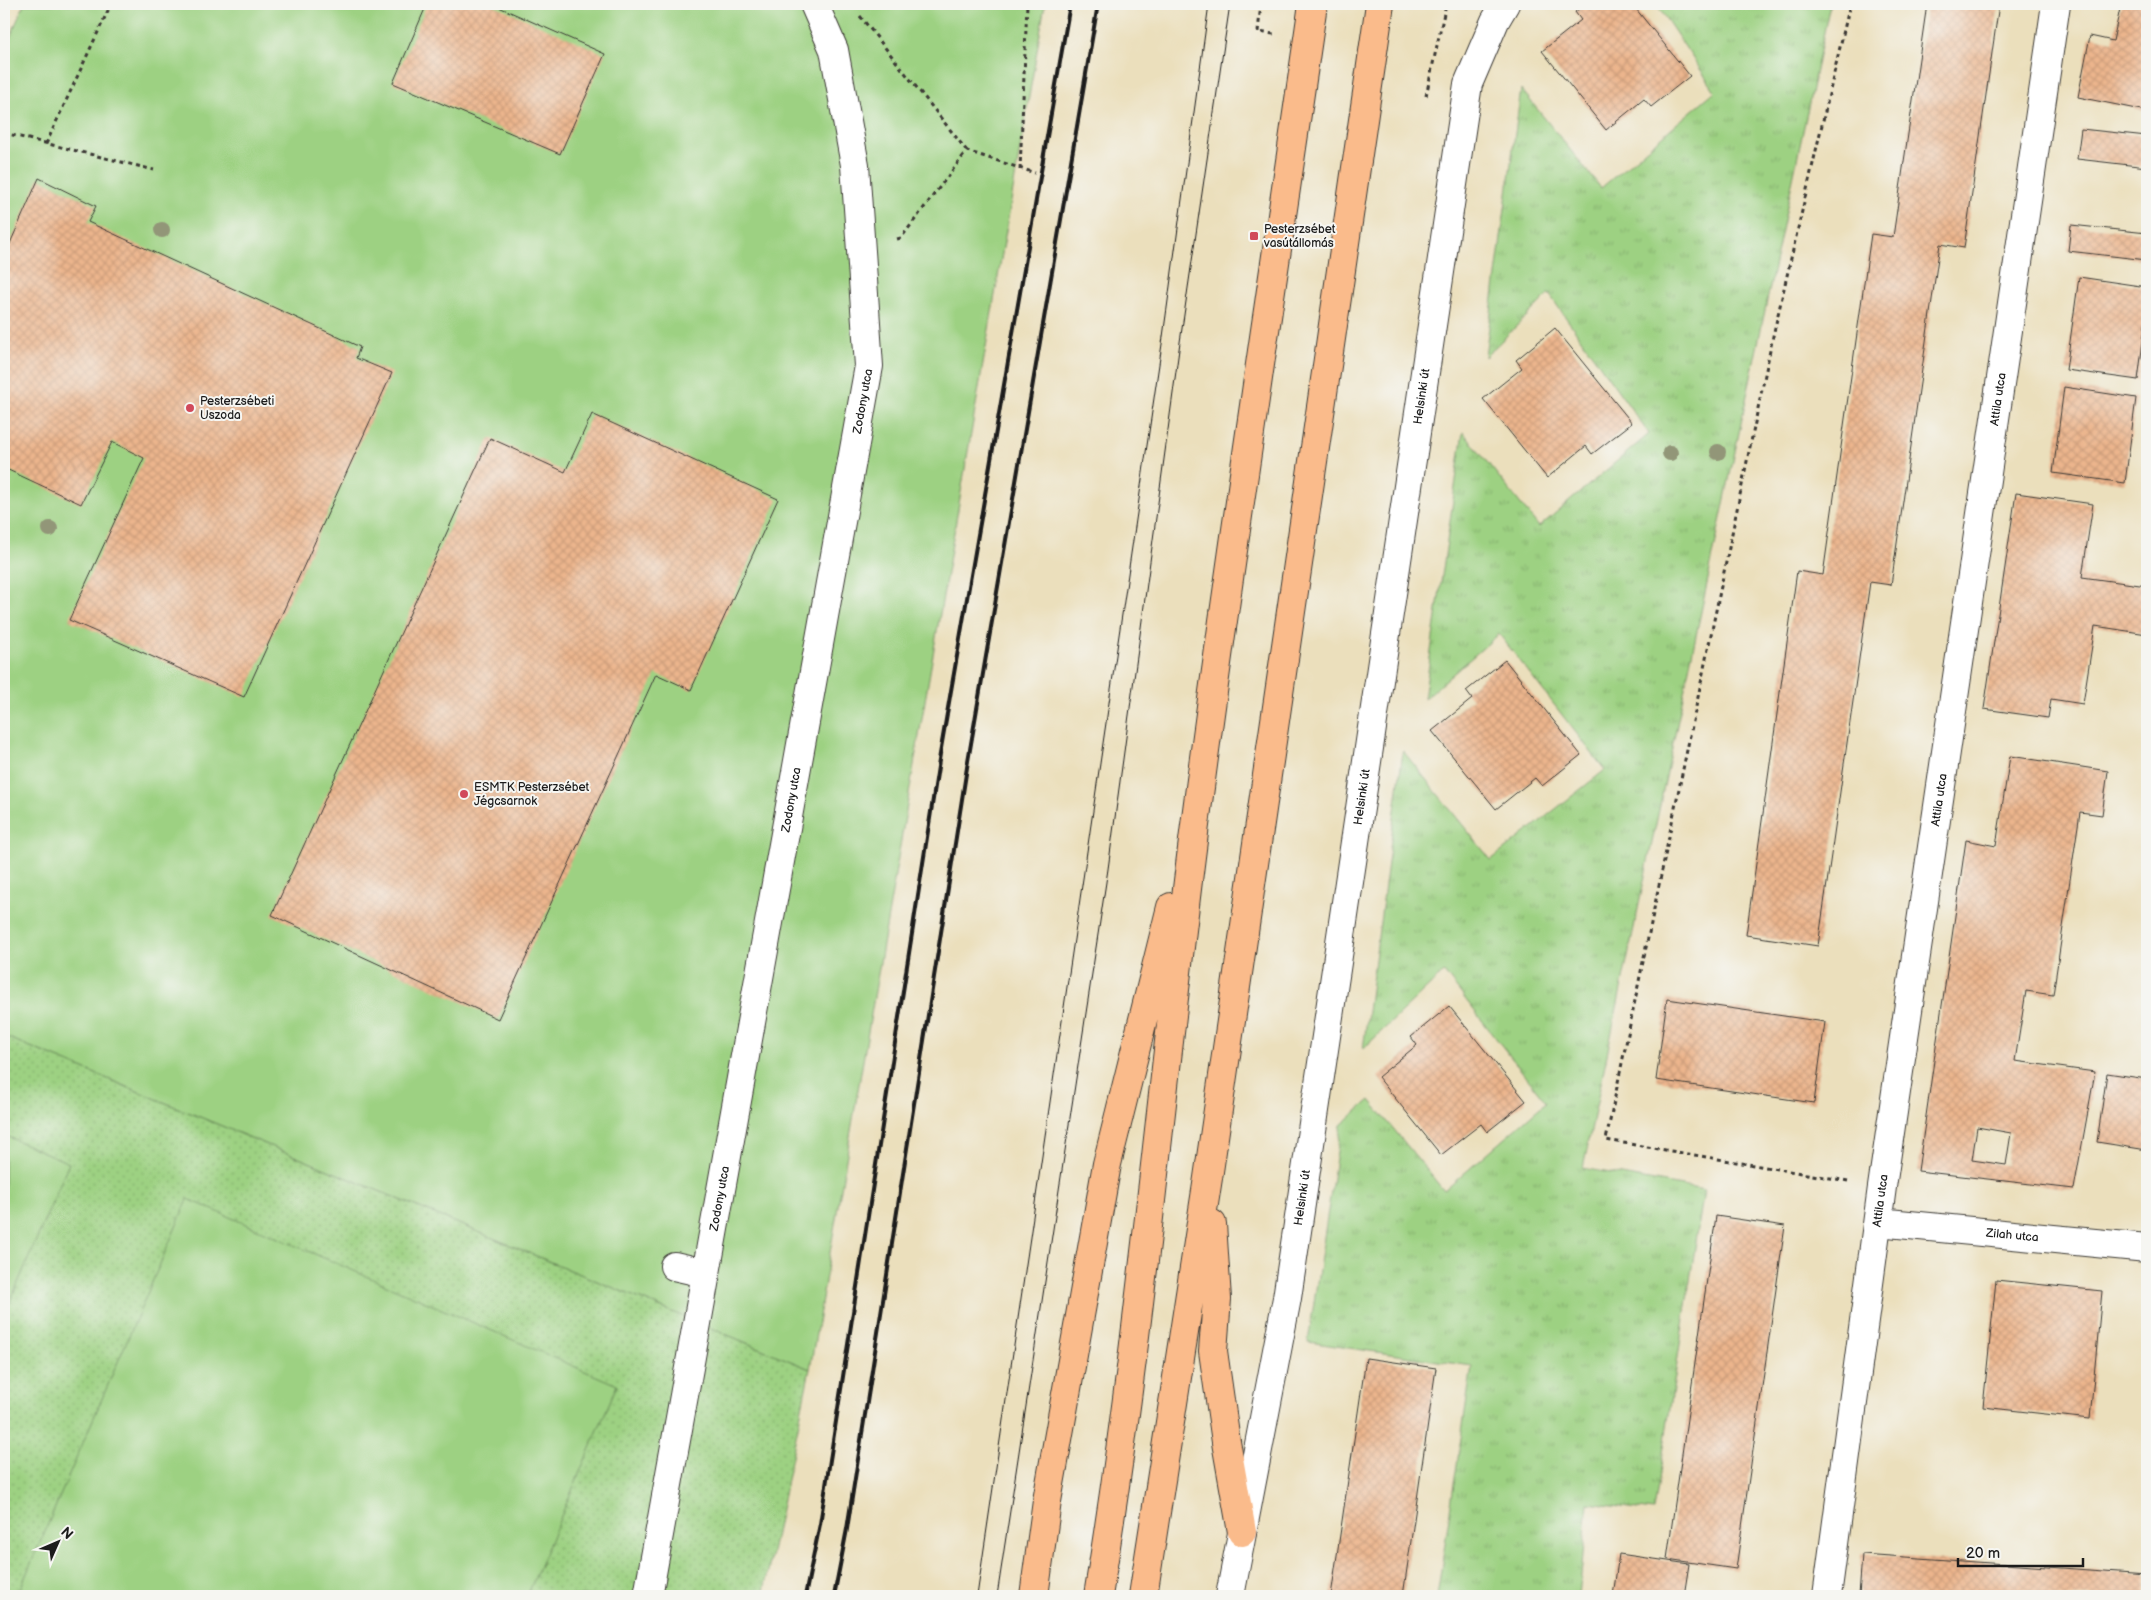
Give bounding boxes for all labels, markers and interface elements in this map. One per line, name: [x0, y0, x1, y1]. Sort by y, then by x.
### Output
place label: Pesterzsébet vasútállomás: [1263, 222, 1336, 251]
marker: Pesterzsébet vasútállomás: [1248, 230, 1260, 242]
street label: Zodony utca: [850, 367, 876, 436]
street label: Helsinki út: [1410, 367, 1434, 425]
street label: Attila utca: [1987, 372, 2010, 427]
place label: Pesterzsébeti Uszoda: [200, 394, 275, 423]
marker: Pesterzsébeti Uszoda: [184, 402, 196, 414]
street label: Zodony utca: [778, 766, 805, 835]
street label: Helsinki út: [1351, 768, 1374, 826]
street label: Attila utca: [1928, 772, 1951, 827]
place label: ESMTK Pesterzsébet Jégcsarnok: [474, 780, 590, 809]
marker: ESMTK Pesterzsébet Jégcsarnok: [458, 788, 470, 800]
street label: Zodony utca: [707, 1165, 733, 1233]
street label: Helsinki út: [1291, 1168, 1314, 1227]
street label: Attila utca: [1870, 1173, 1892, 1228]
street label: Zilah utca: [1984, 1225, 2039, 1246]
north arrow: [32, 1518, 82, 1568]
text: N: [57, 1523, 77, 1543]
scale bar: [1958, 1535, 2084, 1567]
text: 20 m: [1966, 1544, 2000, 1563]

